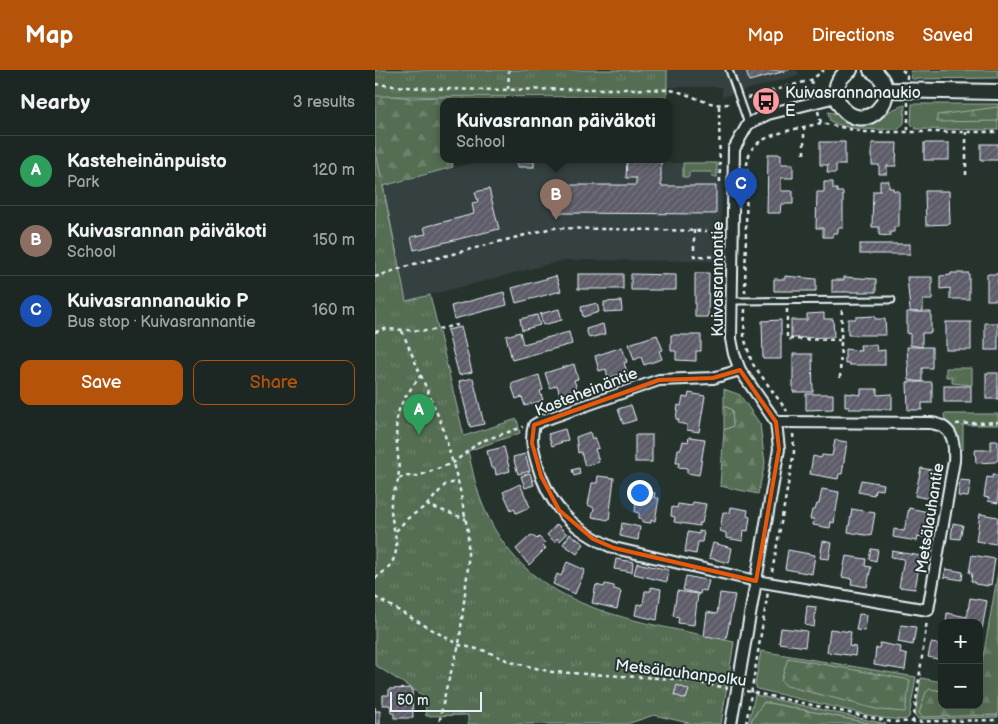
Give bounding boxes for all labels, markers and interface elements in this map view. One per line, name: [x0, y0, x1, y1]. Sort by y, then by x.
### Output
text: Map: [25, 21, 73, 50]
text: Map: [748, 25, 784, 46]
text: Directions: [812, 25, 894, 46]
text: Saved: [922, 25, 973, 46]
place label: Kuivasrannanaukio E: [785, 84, 921, 121]
bus stop icon: Kuivasrannanaukio E: [751, 86, 781, 116]
text: Nearby: [20, 90, 90, 115]
text: 3 results: [293, 93, 355, 112]
popup: [440, 98, 672, 163]
text: Kuivasrannan päiväkoti: [456, 110, 656, 133]
text: School: [456, 133, 505, 152]
text: Kasteheinänpuisto: [67, 150, 227, 173]
text: A: [31, 161, 41, 180]
text: 120 m: [312, 161, 355, 180]
pin: C: [725, 168, 757, 209]
text: Park: [67, 173, 99, 192]
pin: B: [540, 179, 572, 220]
text: Kuivasrannan päiväkoti: [67, 220, 267, 243]
street label: Kuivasrannantie: [709, 221, 728, 337]
text: B: [30, 231, 42, 250]
text: 150 m: [313, 231, 355, 250]
text: School: [67, 243, 116, 262]
text: Kuivasrannanaukio P: [67, 290, 248, 313]
text: C: [30, 301, 42, 320]
text: 160 m: [312, 301, 355, 320]
text: Bus stop · Kuivasrannantie: [67, 313, 256, 332]
button: Save: [20, 360, 183, 405]
button: Share: [193, 360, 355, 405]
street label: Kasteheinäntie: [533, 364, 641, 421]
pin: A: [403, 394, 435, 435]
street label: Metsälauhantie: [912, 461, 949, 575]
your location: [627, 480, 653, 506]
map controls: [938, 619, 983, 709]
button: +: [938, 619, 983, 664]
street label: Metsälauhanpolku: [614, 656, 747, 691]
button: −: [938, 664, 983, 709]
scale bar: [390, 689, 483, 712]
text: 50 m: [397, 692, 429, 709]

